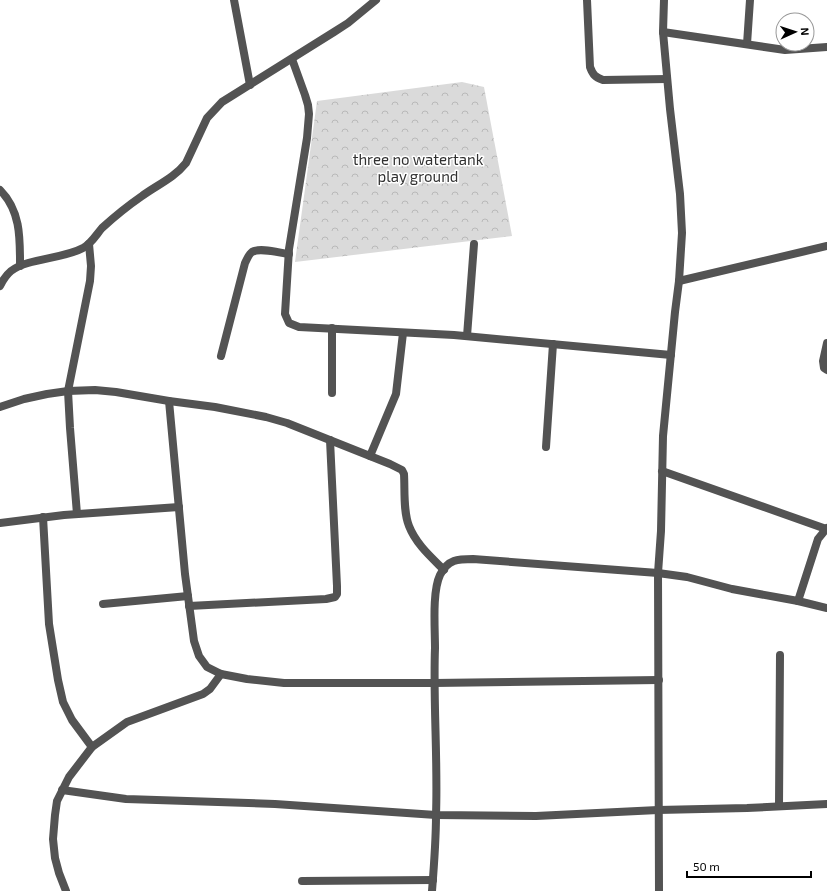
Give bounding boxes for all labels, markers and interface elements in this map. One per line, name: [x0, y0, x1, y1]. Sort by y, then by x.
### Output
north arrow: [775, 12, 815, 52]
text: N: [799, 27, 812, 36]
park label: three no watertank play ground: [353, 150, 484, 185]
scale bar: [687, 853, 811, 879]
text: 50 m: [693, 859, 720, 873]

